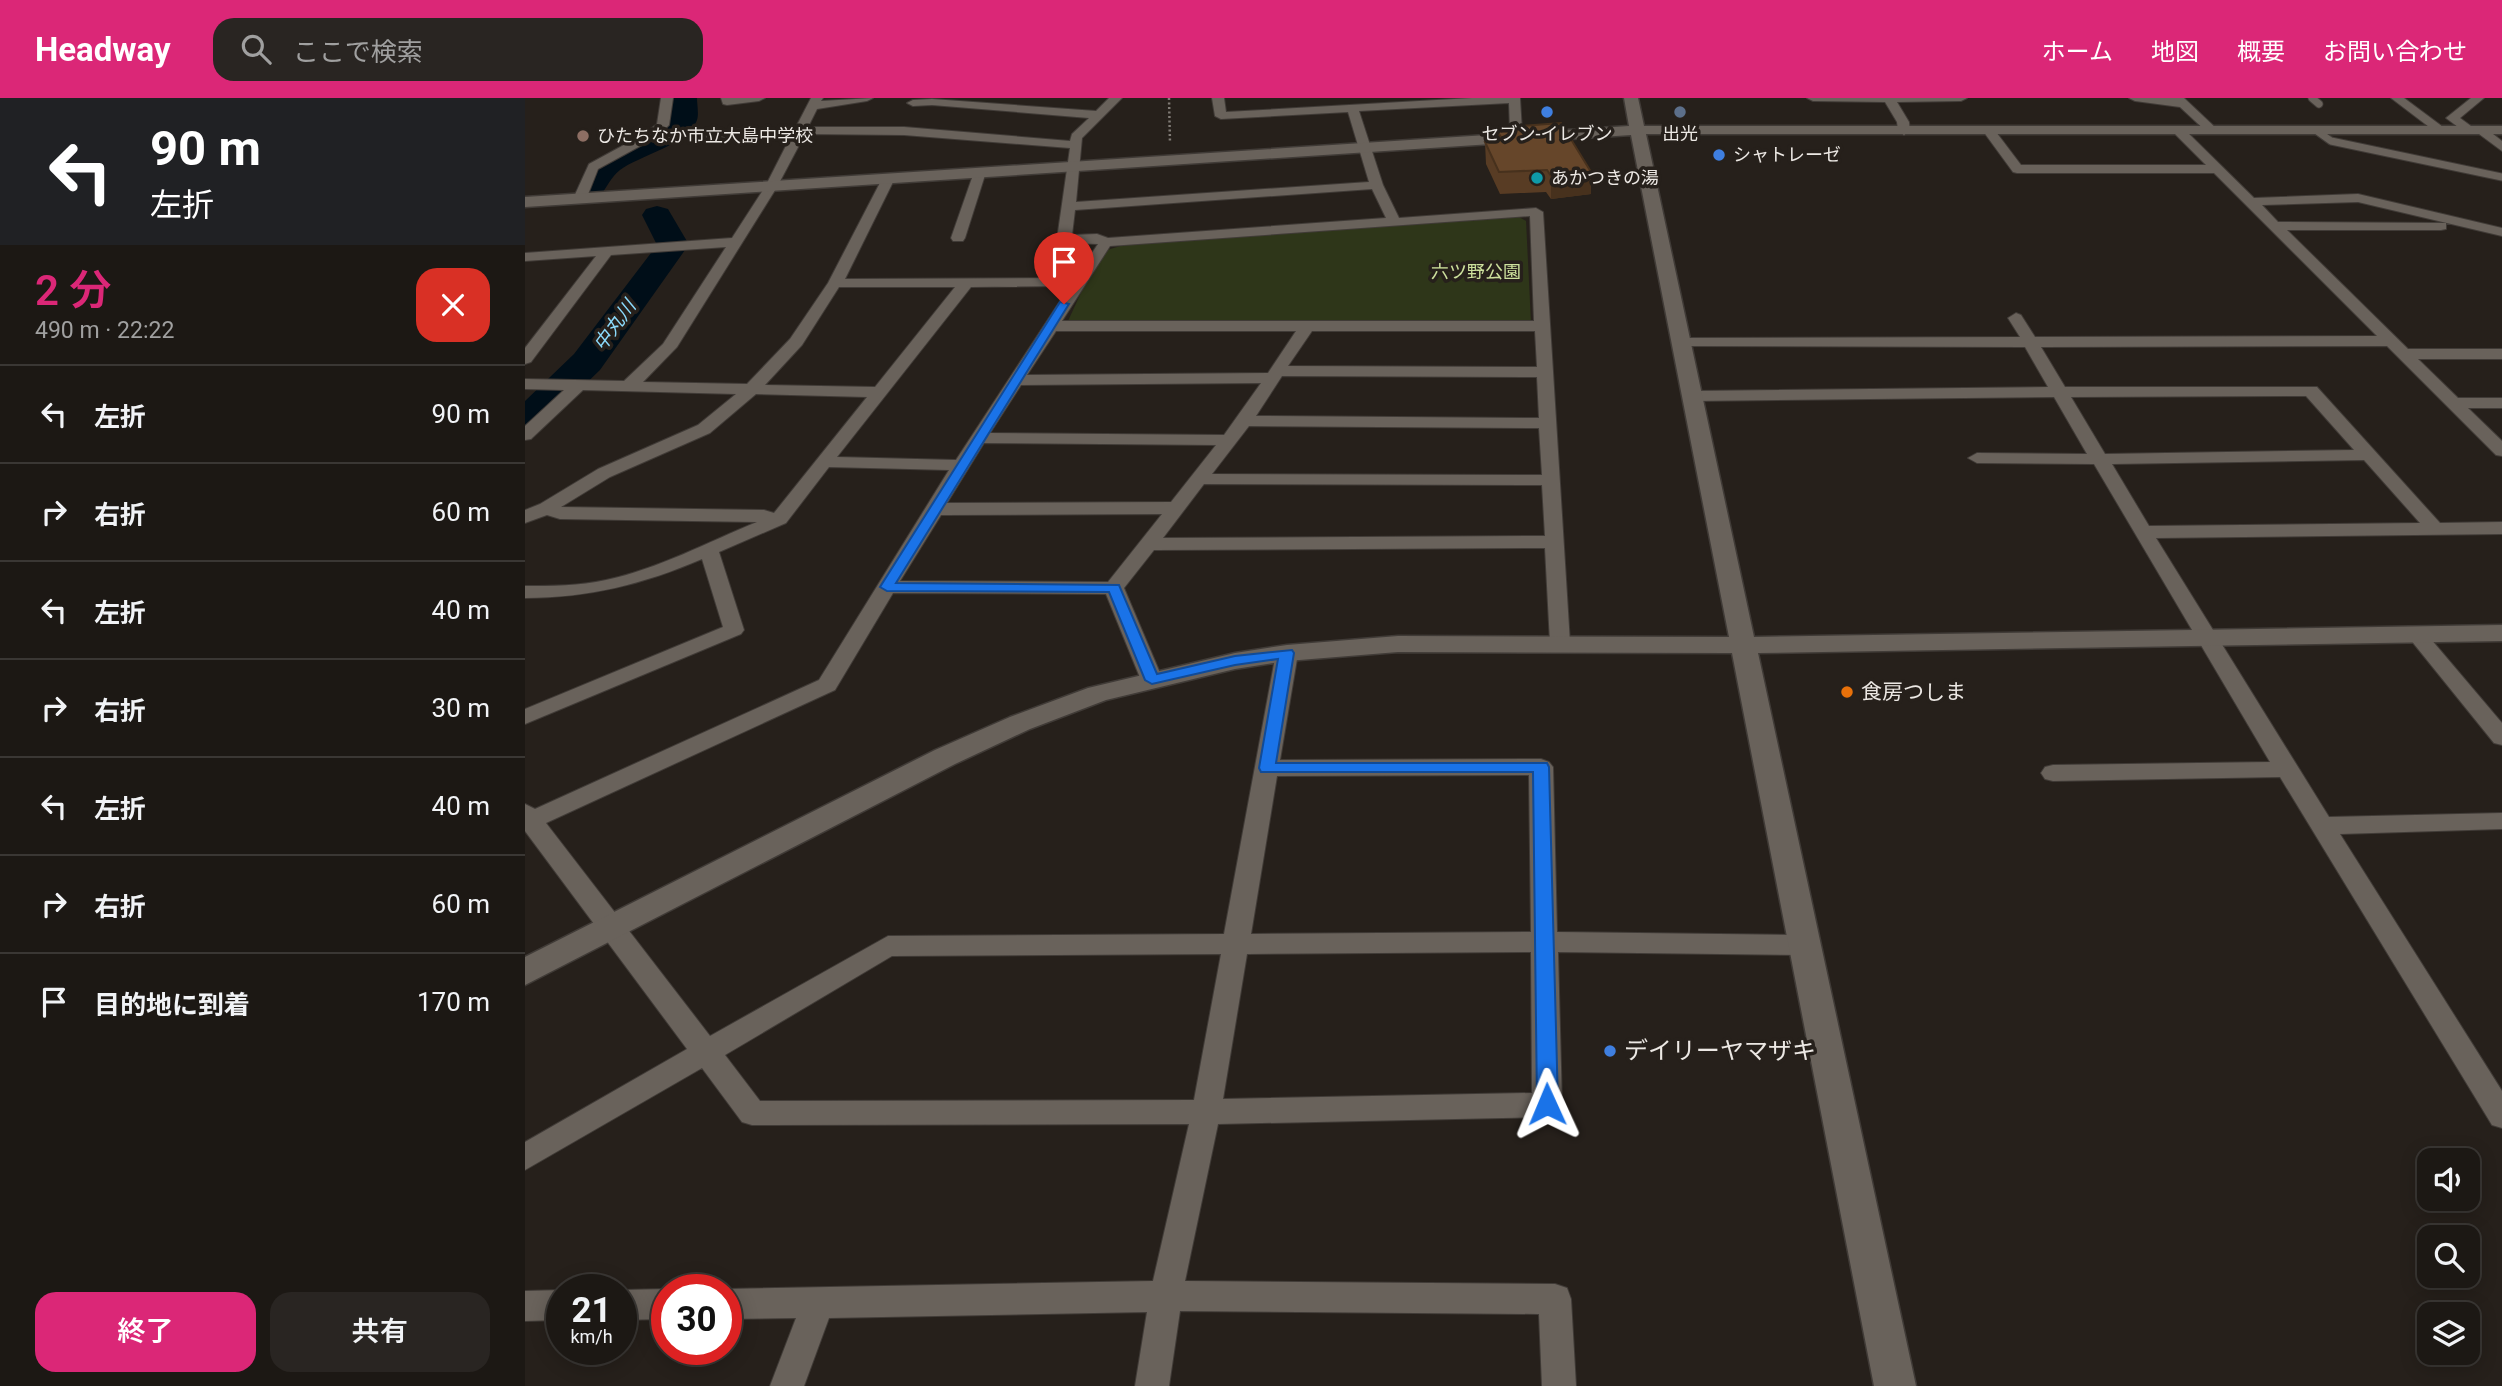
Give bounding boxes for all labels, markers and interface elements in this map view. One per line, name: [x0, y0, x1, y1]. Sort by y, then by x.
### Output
search box: [213, 18, 703, 81]
text: Headway: [35, 30, 171, 69]
icon: search: [237, 30, 275, 68]
text: ここで検索: [293, 37, 423, 67]
text: ホーム: [2042, 38, 2113, 66]
text: 地図: [2151, 38, 2199, 66]
text: 概要: [2237, 38, 2285, 66]
text: お問い合わせ: [2323, 38, 2467, 66]
marker: セブン-イレブン: [1539, 104, 1555, 120]
marker: 出光: [1672, 104, 1688, 120]
text: 90 m: [150, 120, 261, 177]
place label: セブン-イレブン: [1482, 123, 1612, 144]
place label: 出光: [1662, 123, 1698, 144]
place label: ひたちなか市立大島中学校: [597, 125, 813, 146]
icon: left: [35, 126, 126, 217]
marker: ひたちなか市立大島中学校: [575, 128, 591, 144]
place label: シャトレーゼ: [1733, 144, 1841, 165]
marker: シャトレーゼ: [1711, 147, 1727, 163]
place label: あかつきの湯: [1551, 167, 1659, 188]
marker: あかつきの湯: [1529, 170, 1545, 186]
text: 左折: [150, 186, 214, 224]
pin: [1034, 232, 1094, 304]
icon: arrive: [1045, 243, 1083, 281]
park label: 六ツ野公園: [1431, 261, 1521, 282]
text: 2 分: [35, 266, 111, 315]
button: close: [416, 268, 490, 342]
water label: 中丸川: [588, 294, 642, 355]
text: 490 m · 22:22: [35, 317, 174, 344]
icon: left: [35, 395, 73, 433]
text: 90 m: [432, 399, 490, 429]
text: 左折: [94, 402, 146, 432]
icon: right: [35, 493, 73, 531]
text: 60 m: [432, 497, 490, 527]
text: 右折: [94, 500, 146, 530]
icon: left: [35, 591, 73, 629]
text: 40 m: [432, 595, 490, 625]
text: 左折: [94, 598, 146, 628]
place label: 食房つしま: [1861, 680, 1966, 704]
marker: 食房つしま: [1839, 684, 1855, 700]
icon: right: [35, 689, 73, 727]
text: 30 m: [432, 693, 490, 723]
text: 右折: [94, 696, 146, 726]
icon: left: [35, 787, 73, 825]
text: 40 m: [432, 791, 490, 821]
text: 左折: [94, 794, 146, 824]
icon: right: [35, 885, 73, 923]
text: 60 m: [432, 889, 490, 919]
text: 右折: [94, 892, 146, 922]
icon: arrive: [35, 983, 73, 1021]
text: 170 m: [417, 987, 490, 1017]
text: 目的地に到着: [94, 990, 250, 1020]
place label: デイリーヤマザキ: [1624, 1037, 1816, 1065]
marker: デイリーヤマザキ: [1602, 1043, 1618, 1059]
position arrow: [1510, 1067, 1584, 1141]
map controls: [2417, 1148, 2480, 1365]
button: sound: [2417, 1148, 2480, 1211]
button: search: [2417, 1225, 2480, 1288]
speed limit sign: 30: [651, 1274, 742, 1365]
text: 21: [571, 1290, 612, 1331]
button: 終了: [35, 1292, 256, 1372]
button: 共有: [270, 1292, 490, 1372]
button: layers: [2417, 1302, 2480, 1365]
text: km/h: [570, 1326, 613, 1347]

